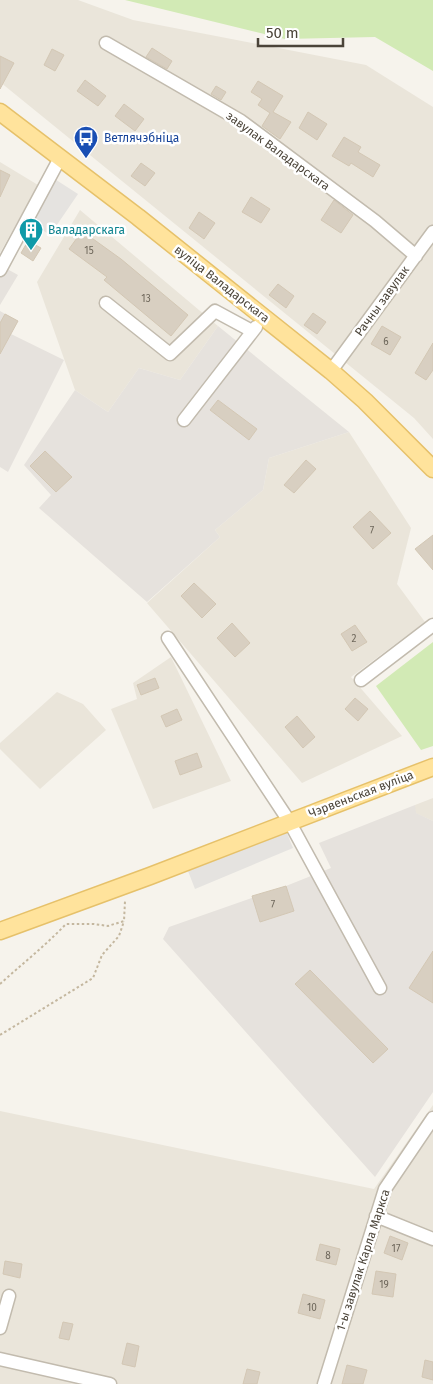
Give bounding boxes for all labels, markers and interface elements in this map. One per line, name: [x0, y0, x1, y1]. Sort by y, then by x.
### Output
scale bar: [258, 15, 343, 47]
text: 50 m: [266, 24, 299, 42]
street label: завулак Валадарскага: [223, 109, 333, 193]
bus stop icon: Ветлячэбніца: [73, 125, 99, 159]
place label: Ветлячэбніца: [104, 131, 179, 145]
building icon: Валадарскага: [18, 217, 44, 251]
place label: Валадарскага: [48, 223, 125, 237]
street label: вуліца Валадарскага: [172, 243, 272, 325]
house number: 15: [84, 245, 94, 257]
street label: Рачны завулак: [352, 263, 413, 339]
house number: 13: [141, 293, 151, 305]
house number: 6: [383, 336, 389, 348]
house number: 7: [370, 525, 375, 537]
house number: 2: [352, 633, 357, 645]
street label: Чэрвеньская вуліца: [307, 768, 415, 820]
house number: 7: [271, 899, 276, 911]
street label: 1-ы завулак Карла Маркса: [333, 1187, 393, 1333]
house number: 17: [392, 1243, 401, 1255]
house number: 8: [325, 1250, 331, 1262]
house number: 19: [379, 1279, 389, 1291]
house number: 10: [307, 1302, 317, 1314]

